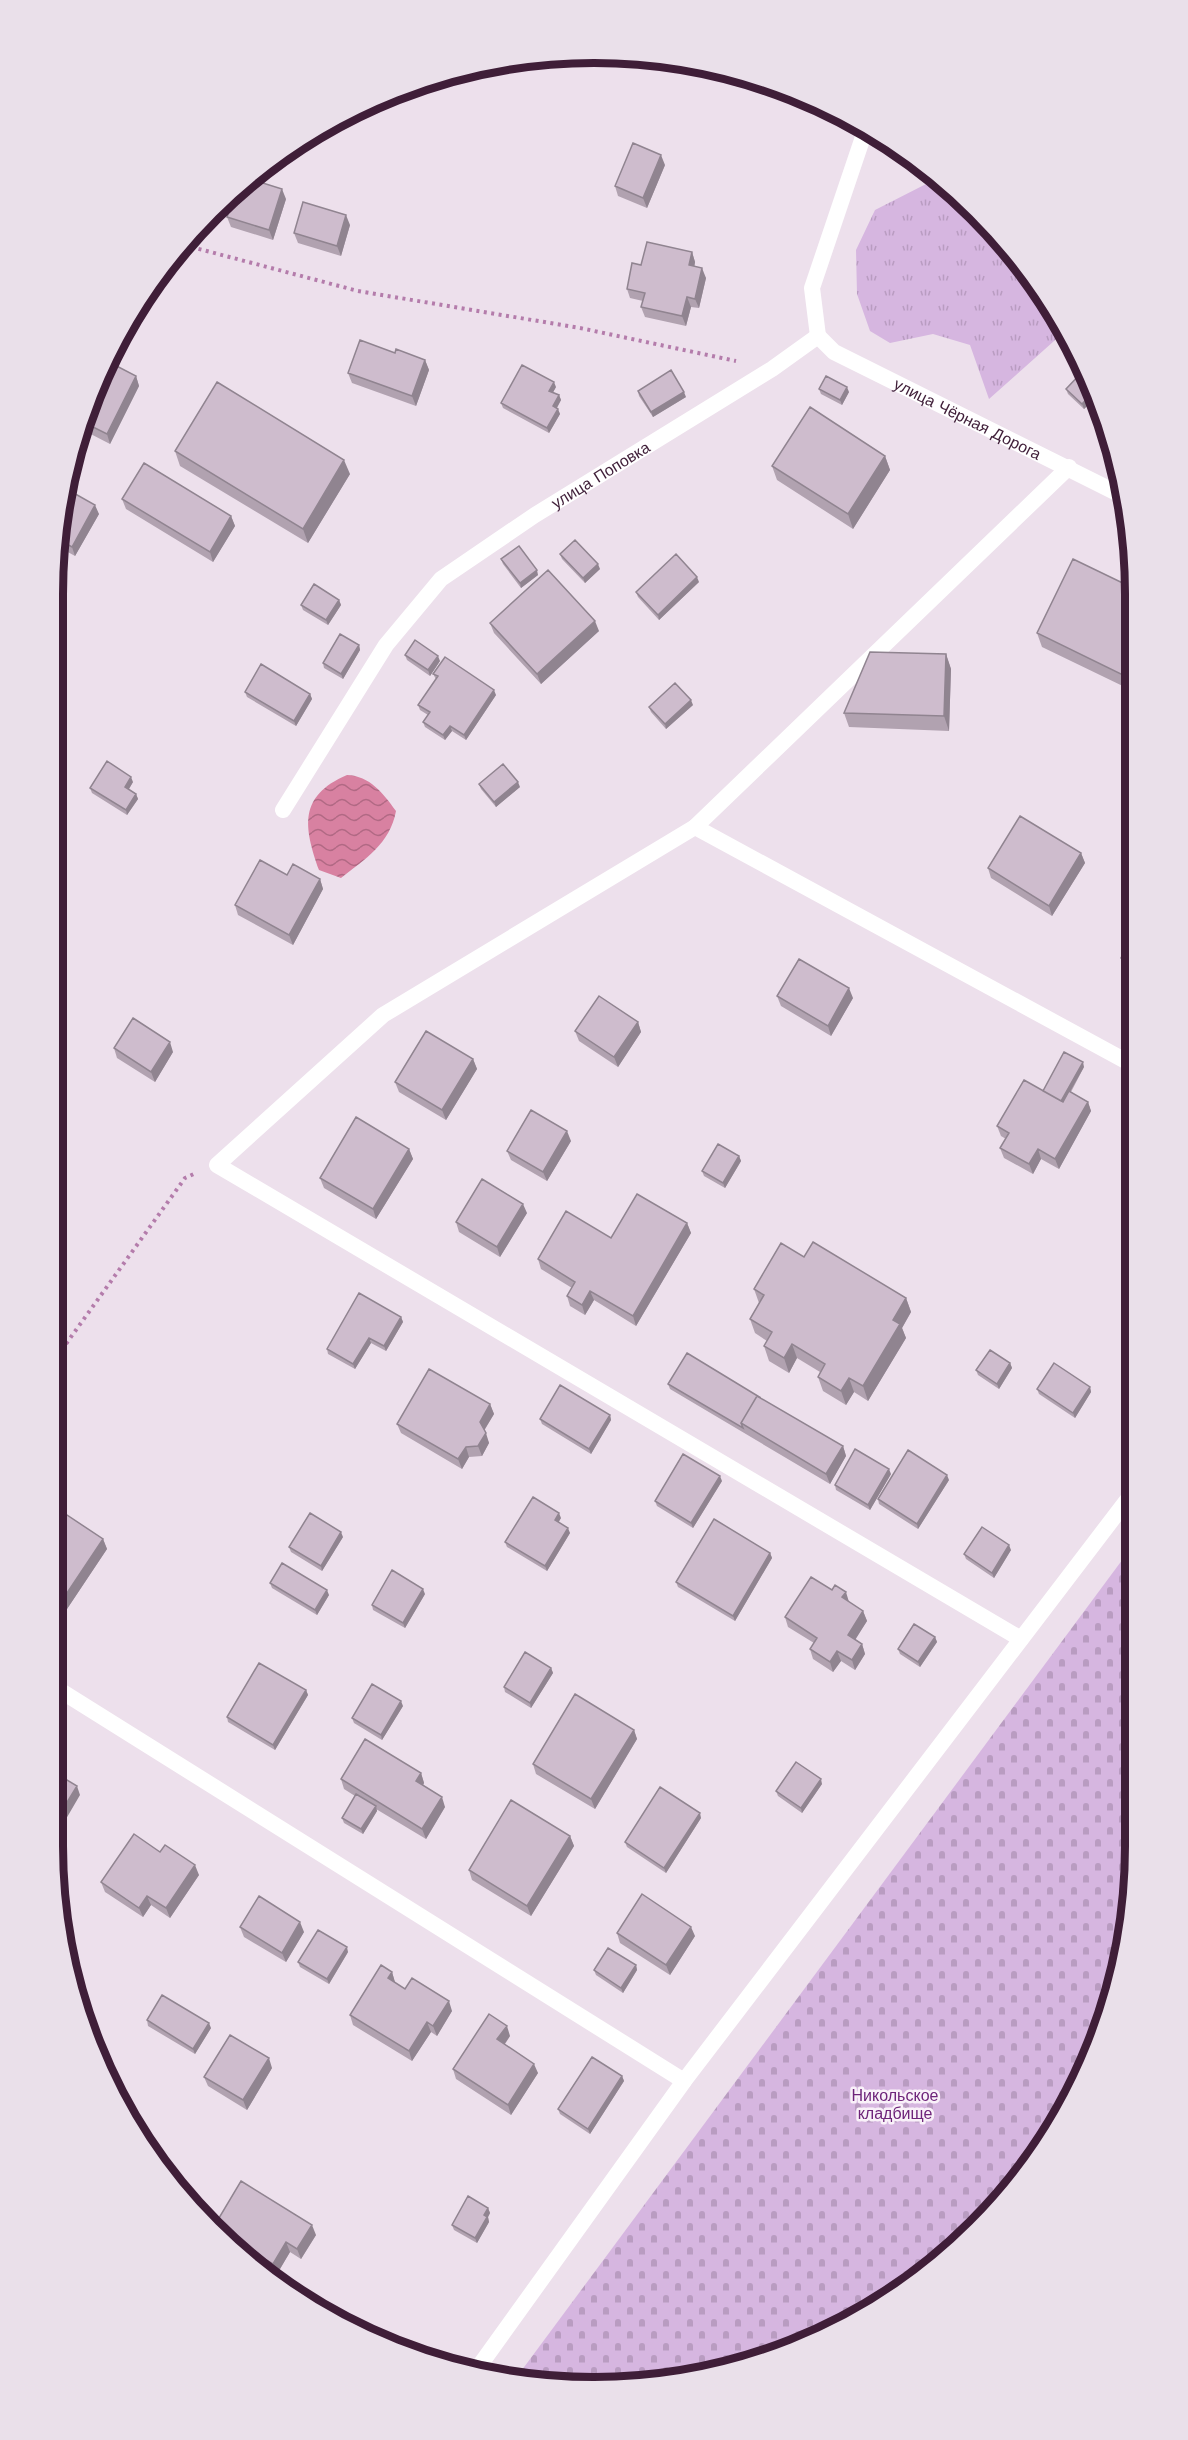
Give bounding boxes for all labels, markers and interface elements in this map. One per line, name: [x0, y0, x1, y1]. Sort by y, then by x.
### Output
street label: улица Чёрная Дорога: [891, 374, 1045, 463]
street label: улица Поповка: [548, 437, 653, 512]
park label: Никольское кладбище: [852, 2086, 939, 2123]

